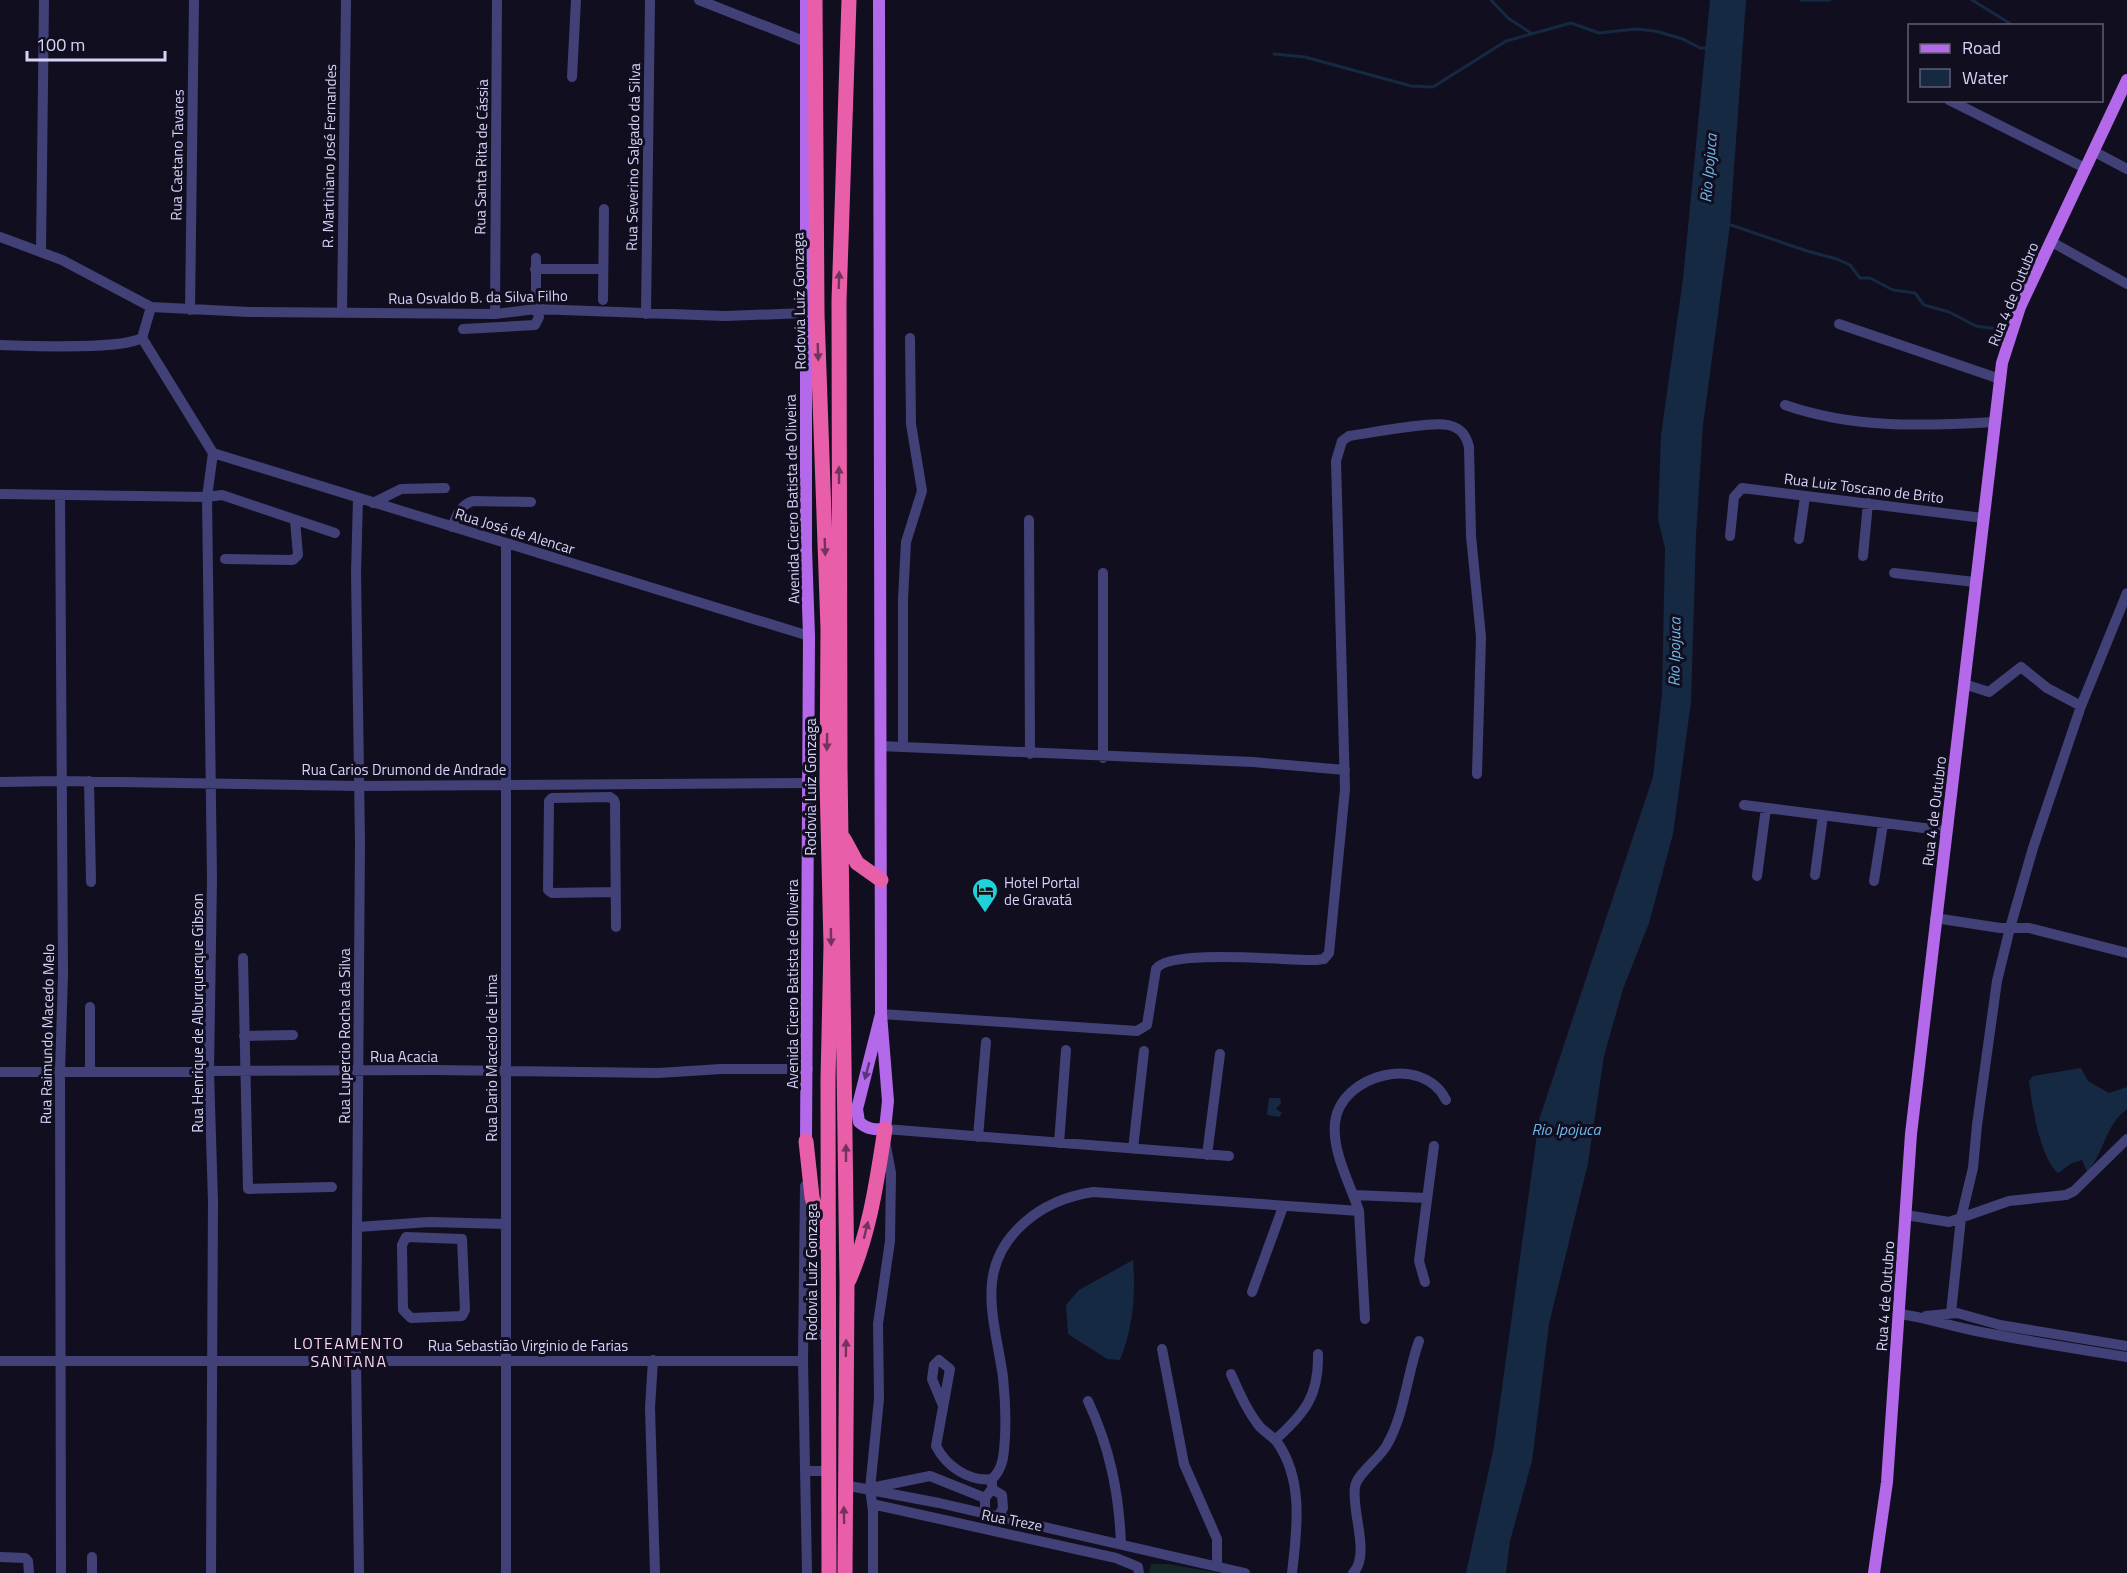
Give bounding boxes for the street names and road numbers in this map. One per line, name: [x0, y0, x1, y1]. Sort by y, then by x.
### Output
street label: Rua Severino Salgado da Silva: [620, 62, 646, 251]
street label: R. Martiniano José Fernandes: [316, 64, 342, 248]
street label: Rua Santa Rita de Cássia: [468, 79, 494, 235]
street label: Rua Caetano Tavares: [164, 89, 190, 221]
street label: Rodovia Luiz Gonzaga: [786, 232, 812, 370]
street label: Rua 4 de Outubro: [1982, 238, 2044, 350]
street label: Rua Osvaldo B. da Silva Filho: [388, 284, 568, 310]
street label: Avenida Cicero Batista de Oliveira: [779, 394, 805, 604]
street label: Rua Luiz Toscano de Brito: [1783, 467, 1945, 509]
street label: Rua José de Alencar: [452, 502, 578, 560]
street label: Rodovia Luiz Gonzaga: [799, 718, 822, 856]
street label: Rua 4 de Outubro: [1916, 755, 1952, 867]
street label: Rua Carios Drumond de Andrade: [302, 758, 506, 781]
street label: Avenida Cicero Batista de Oliveira: [781, 879, 804, 1089]
street label: Rua Henrique de Alburquerque Gibson: [186, 893, 209, 1133]
street label: Rua Raimundo Macedo Melo: [34, 943, 60, 1124]
street label: Rua Lupercio Rocha da Silva: [333, 948, 356, 1124]
street label: Rua Dario Macedo de Lima: [480, 974, 503, 1142]
street label: Rua Acacia: [370, 1045, 439, 1068]
street label: Rodovia Luiz Gonzaga: [800, 1203, 823, 1341]
street label: Rua 4 de Outubro: [1870, 1240, 1900, 1352]
street label: Rua Sebastião Virginio de Farias: [428, 1334, 628, 1357]
street label: Rua Treze: [980, 1503, 1044, 1537]

